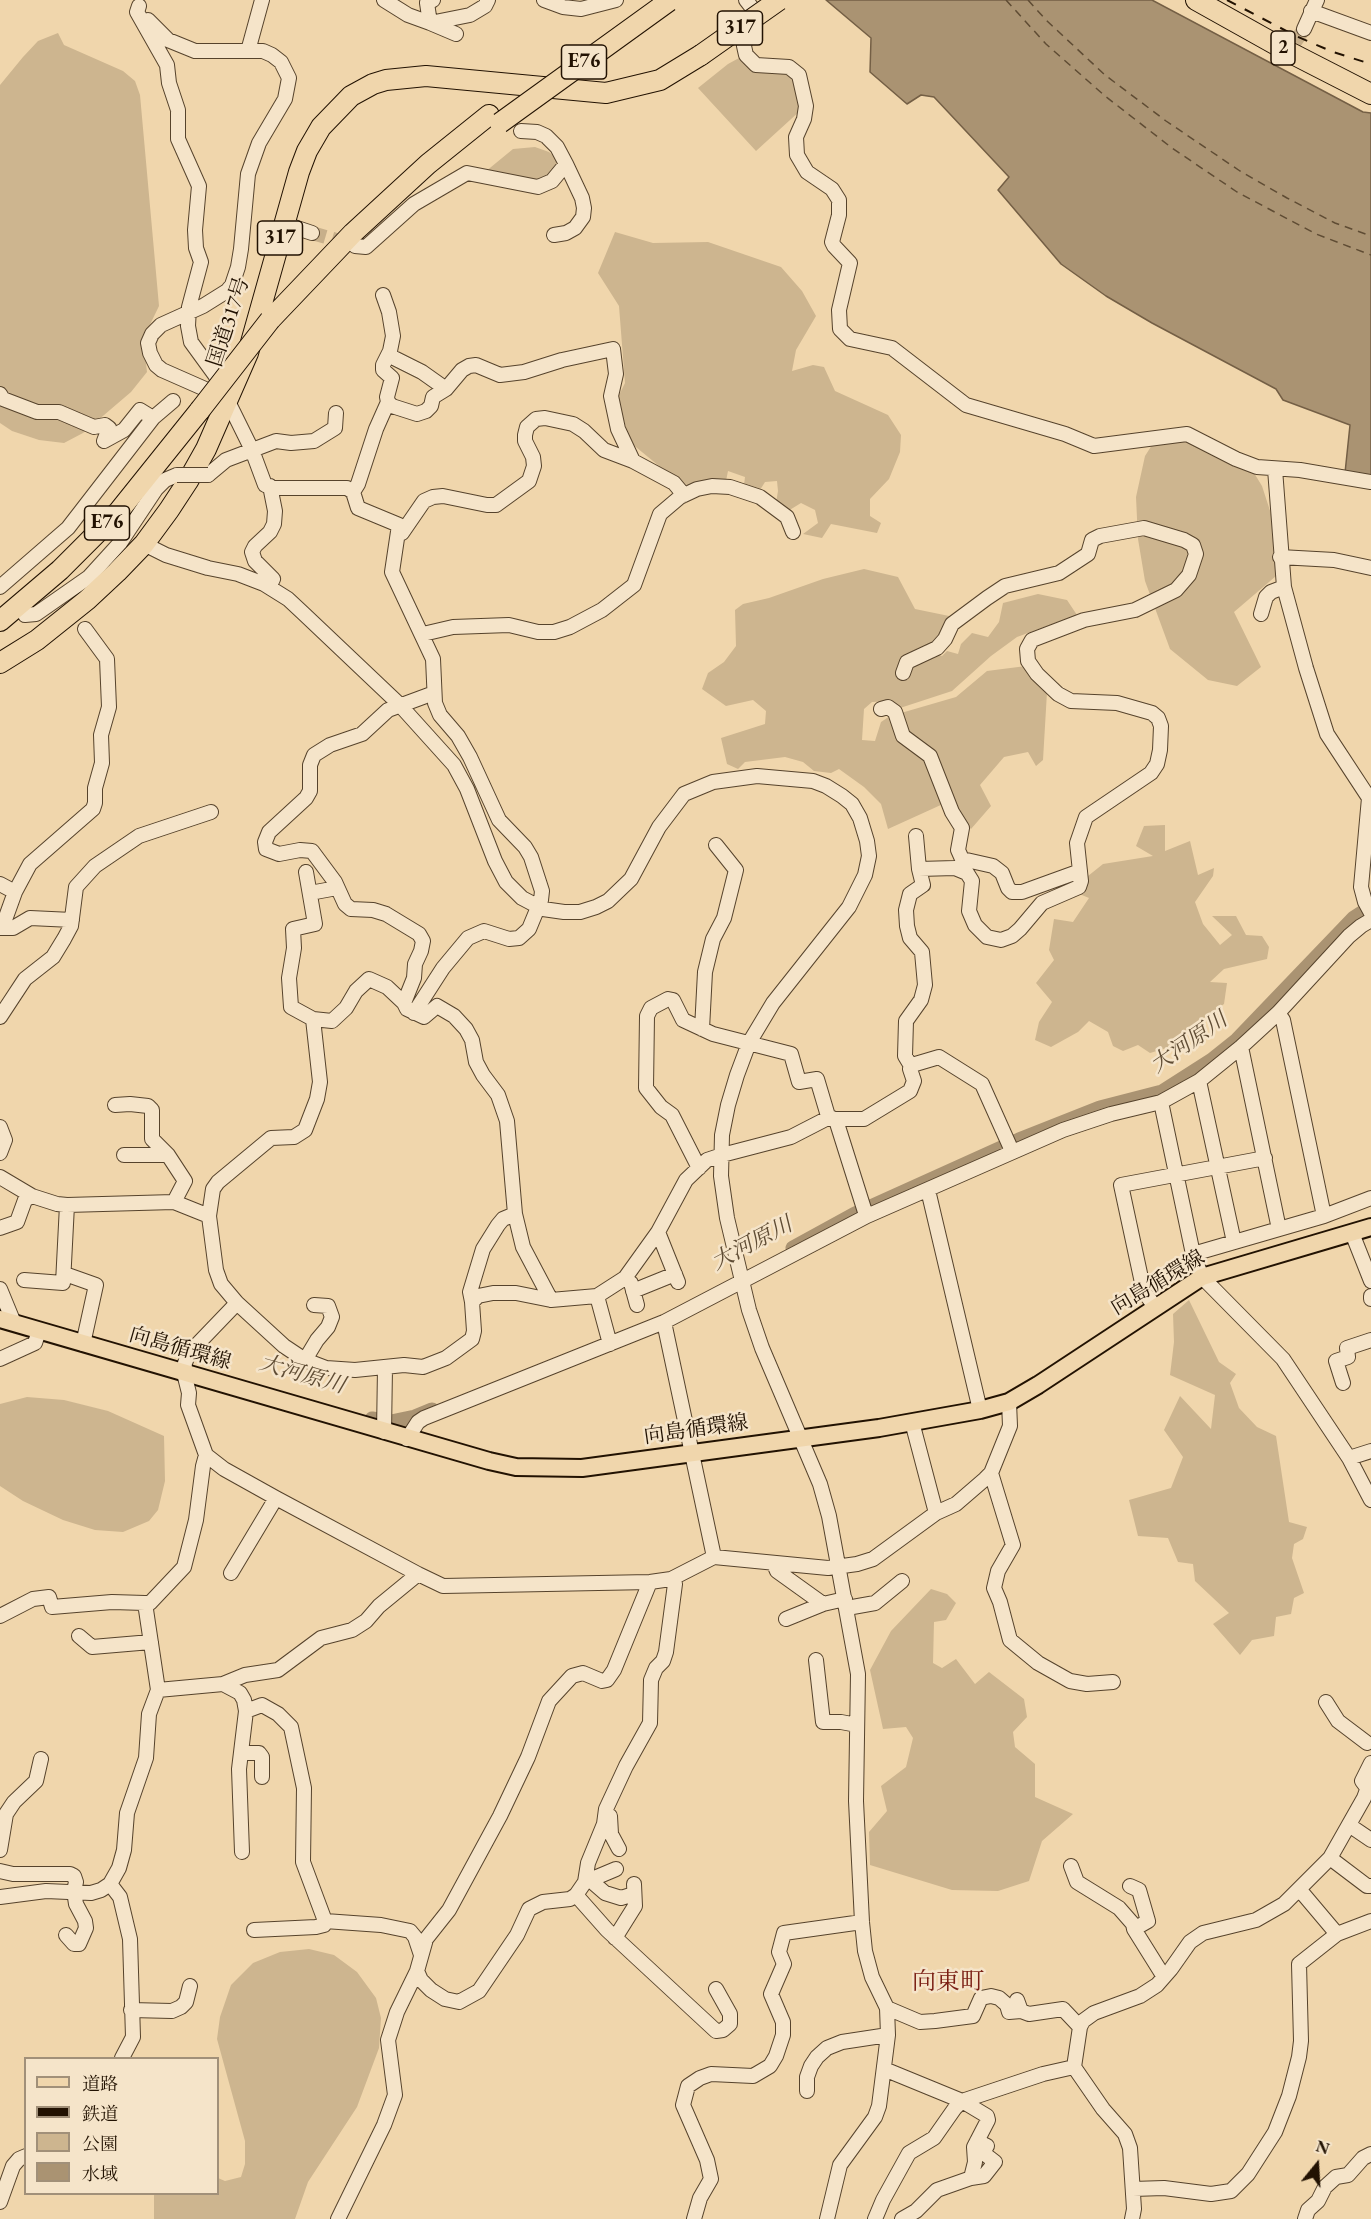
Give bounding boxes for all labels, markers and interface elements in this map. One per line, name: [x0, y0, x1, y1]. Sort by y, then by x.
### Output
road number: 317: [718, 11, 762, 45]
road number: 2: [1271, 31, 1295, 65]
road number: E76: [562, 45, 606, 79]
road number: 317: [258, 221, 302, 255]
street label: 国道317号: [203, 274, 255, 370]
road number: E76: [84, 506, 130, 540]
water label: 大河原川: [1145, 1007, 1233, 1079]
water label: 大河原川: [707, 1212, 797, 1276]
street label: 向島循環線: [1107, 1245, 1209, 1321]
street label: 向島循環線: [126, 1322, 234, 1376]
water label: 大河原川: [256, 1350, 348, 1400]
street label: 向島循環線: [642, 1410, 750, 1450]
district label: 向東町: [912, 1968, 984, 1996]
legend: [24, 2057, 219, 2195]
text: 道路: [82, 2072, 118, 2095]
text: 鉄道: [82, 2102, 118, 2125]
text: 公園: [82, 2132, 118, 2155]
north arrow: [1287, 2135, 1347, 2195]
text: N: [1313, 2135, 1332, 2159]
text: 水域: [82, 2162, 118, 2185]

